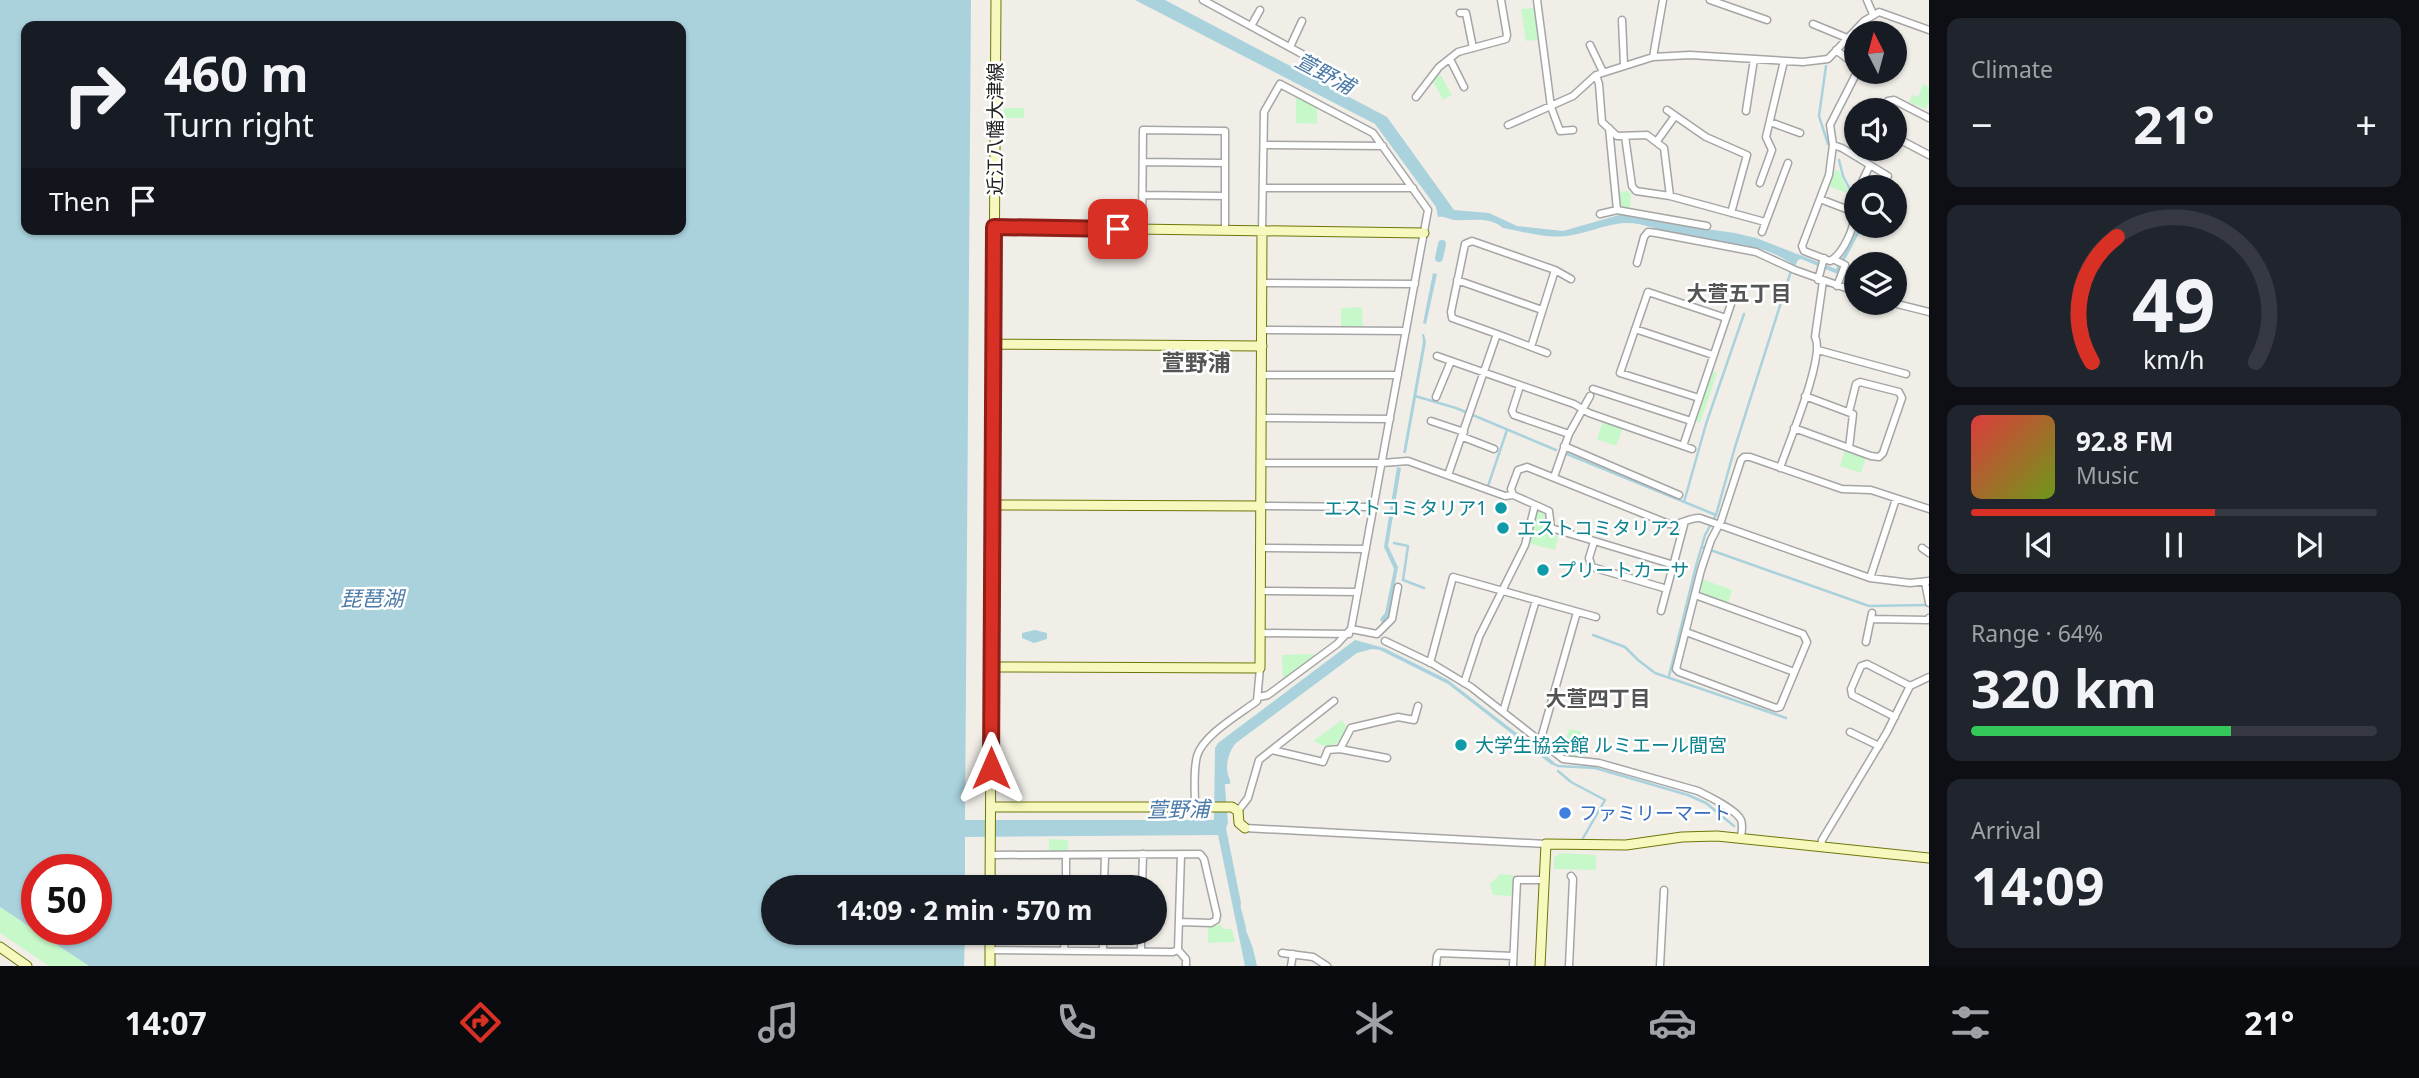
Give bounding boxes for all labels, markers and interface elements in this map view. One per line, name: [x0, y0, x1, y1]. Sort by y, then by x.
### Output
north arrow: [1844, 21, 1908, 84]
map controls: [1844, 21, 1907, 315]
text: 460 m: [164, 40, 309, 106]
water label: 萱野浦: [1291, 46, 1362, 102]
icon: right: [49, 49, 140, 140]
text: Climate: [1971, 53, 2053, 85]
street label: 近江八幡大津線: [982, 62, 1008, 196]
text: 21°: [2133, 88, 2215, 159]
button: sound: [1844, 98, 1907, 161]
text: −: [1971, 98, 1993, 150]
text: +: [2355, 98, 2377, 150]
text: Turn right: [164, 103, 314, 146]
button: search: [1844, 175, 1907, 238]
icon: arrive: [124, 182, 162, 220]
text: Then: [49, 183, 110, 219]
pin: [1088, 199, 1148, 259]
icon: arrive: [1099, 210, 1137, 248]
button: layers: [1844, 252, 1907, 315]
text: 49: [2132, 254, 2216, 353]
district label: 大萱五丁目: [1687, 279, 1792, 307]
text: km/h: [2143, 342, 2205, 376]
district label: 萱野浦: [1162, 346, 1231, 378]
text: 92.8 FM: [2076, 423, 2173, 459]
text: Music: [2076, 459, 2139, 491]
place label: エストコミタリア1: [1324, 495, 1487, 521]
marker: エストコミタリア1: [1493, 500, 1509, 516]
place label: エストコミタリア2: [1517, 515, 1680, 541]
marker: エストコミタリア2: [1495, 520, 1511, 536]
icon: previous: [2020, 526, 2058, 564]
icon: pause: [2155, 526, 2193, 564]
icon: next: [2290, 526, 2328, 564]
place label: プリートカーサ: [1557, 557, 1690, 583]
marker: プリートカーサ: [1535, 562, 1551, 578]
water label: 琵琶湖: [341, 584, 406, 612]
text: Range · 64%: [1971, 617, 2103, 649]
text: 320 km: [1971, 652, 2157, 723]
district label: 大萱四丁目: [1546, 684, 1651, 712]
position arrow: [954, 731, 1028, 805]
place label: 大学生協会館 ルミエール間宮: [1475, 732, 1727, 758]
marker: 大学生協会館 ルミエール間宮: [1453, 737, 1469, 753]
water label: 萱野浦: [1146, 794, 1213, 824]
place label: ファミリーマート: [1579, 800, 1731, 826]
marker: ファミリーマート: [1557, 805, 1573, 821]
text: Arrival: [1971, 814, 2041, 846]
text: 14:09: [1971, 849, 2105, 920]
speed limit sign: 50: [21, 854, 112, 945]
text: 14:09 · 2 min · 570 m: [836, 892, 1092, 928]
icon: directions: [456, 998, 505, 1047]
icon: music: [754, 998, 803, 1047]
icon: phone: [1052, 998, 1101, 1047]
icon: climate: [1350, 998, 1399, 1047]
icon: car: [1648, 998, 1697, 1047]
icon: filters: [1946, 998, 1995, 1047]
text: 14:07: [125, 1001, 207, 1044]
text: 21°: [2244, 1001, 2294, 1044]

